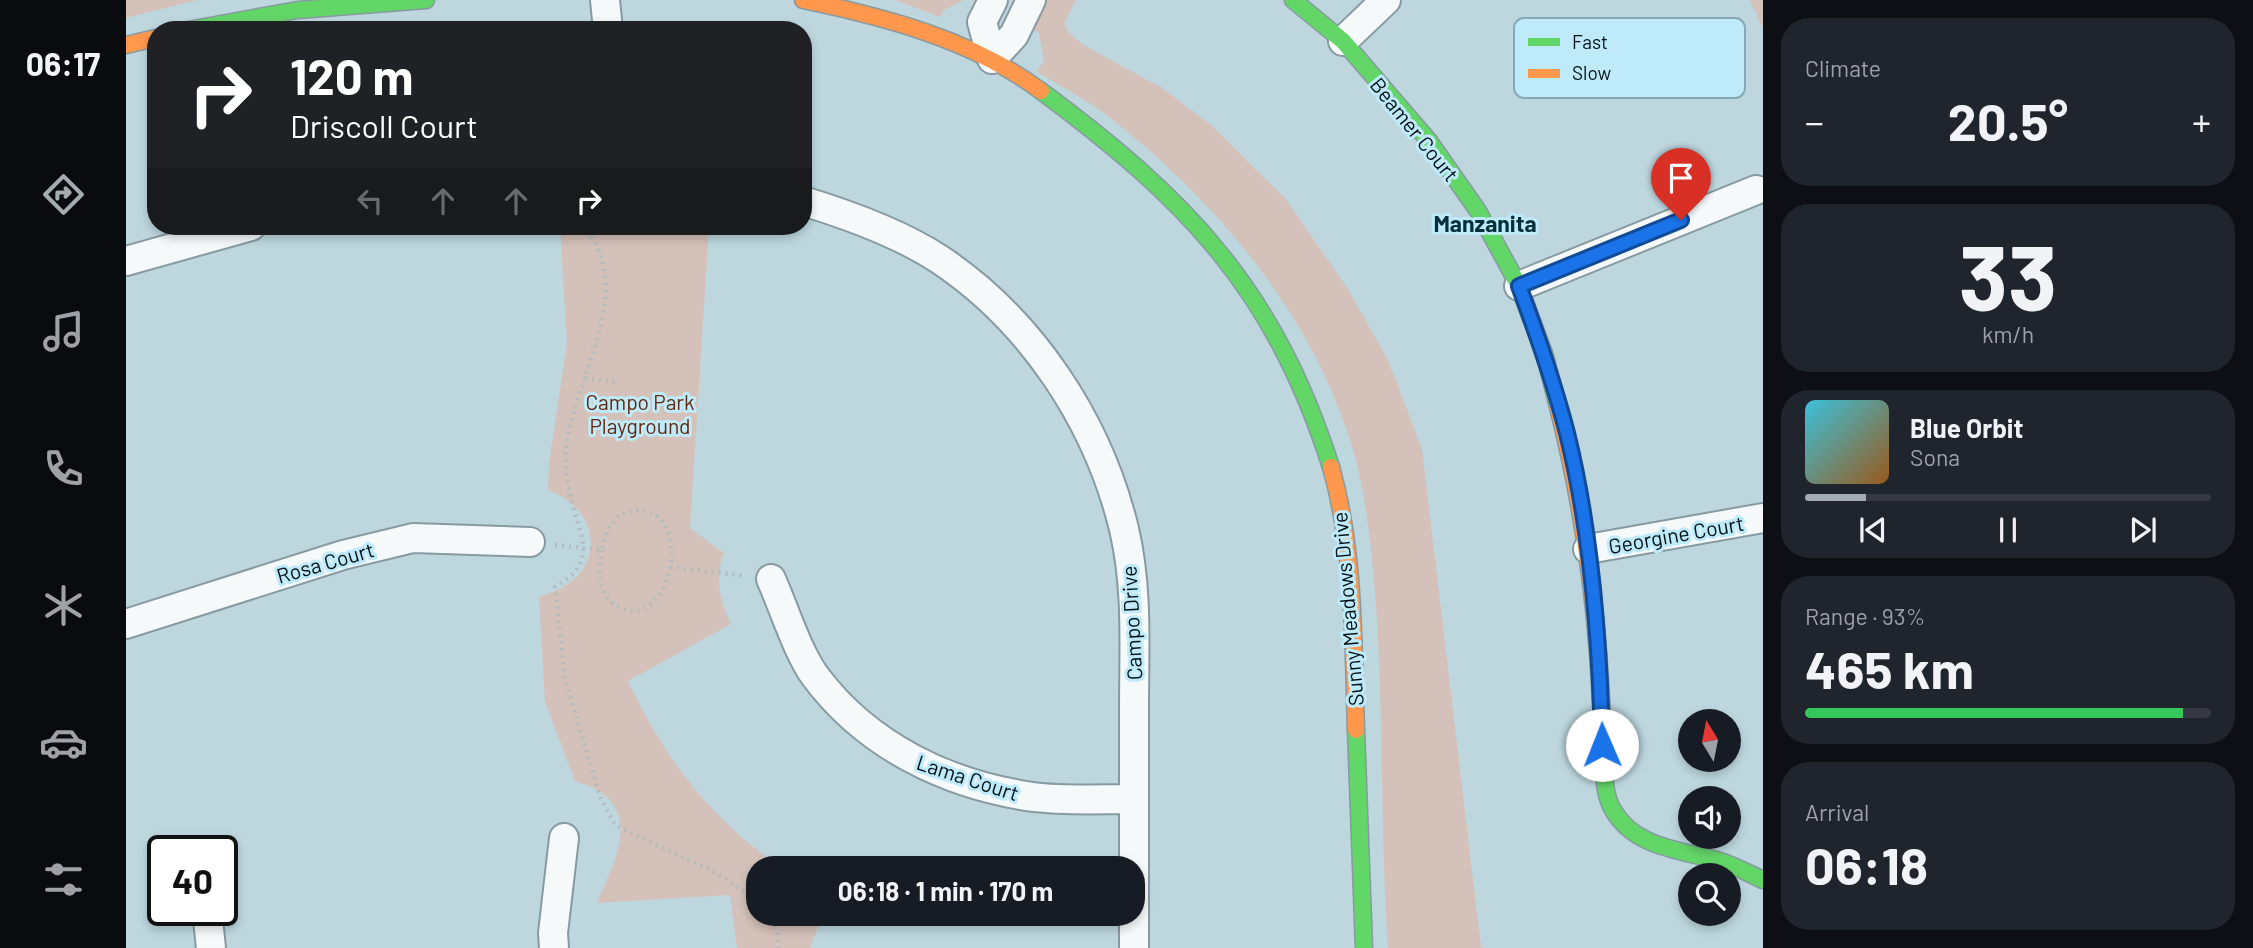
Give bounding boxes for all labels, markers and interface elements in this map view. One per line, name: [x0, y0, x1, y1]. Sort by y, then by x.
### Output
legend: [1514, 18, 1745, 98]
text: Fast: [1572, 30, 1608, 53]
text: 06:17: [26, 44, 100, 82]
text: 120 m: [290, 46, 413, 105]
icon: right: [175, 49, 266, 140]
text: Climate: [1805, 54, 1881, 82]
text: Slow: [1572, 61, 1611, 84]
street label: Beamer Court: [1366, 72, 1464, 186]
text: 20.5°: [1948, 89, 2068, 151]
text: −: [1805, 98, 1824, 144]
text: +: [2192, 98, 2211, 144]
text: Driscoll Court: [290, 106, 478, 144]
pin: [1651, 148, 1711, 220]
icon: arrive: [1662, 159, 1700, 197]
icon: directions: [39, 170, 88, 219]
icon: left: [351, 182, 389, 220]
icon: ahead: [424, 182, 462, 220]
icon: ahead: [497, 182, 535, 220]
icon: right: [570, 182, 608, 220]
district label: Manzanita: [1433, 209, 1537, 237]
text: 33: [1959, 220, 2057, 329]
icon: music: [39, 307, 88, 356]
text: km/h: [1982, 320, 2034, 348]
park label: Campo Park Playground: [585, 389, 695, 438]
text: Blue Orbit: [1910, 412, 2023, 443]
text: Sona: [1910, 443, 1960, 471]
icon: phone: [39, 444, 88, 493]
street label: Georgine Court: [1606, 510, 1746, 558]
street label: Sunny Meadows Drive: [1326, 511, 1368, 707]
icon: previous: [1854, 511, 1892, 549]
icon: pause: [1989, 511, 2027, 549]
icon: next: [2124, 511, 2162, 549]
street label: Rosa Court: [273, 536, 377, 588]
street label: Campo Drive: [1116, 565, 1146, 681]
icon: climate: [39, 581, 88, 630]
text: Range · 93%: [1805, 602, 1925, 630]
text: 465 km: [1805, 637, 1974, 699]
position arrow: [1565, 708, 1639, 782]
north arrow: [1678, 709, 1741, 772]
map controls: [1678, 709, 1741, 926]
icon: car: [39, 718, 88, 767]
street label: Lama Court: [914, 749, 1022, 805]
button: sound: [1678, 786, 1741, 849]
text: Arrival: [1805, 798, 1869, 826]
text: 06:18: [1805, 833, 1928, 895]
speed limit sign: 40: [147, 835, 238, 926]
icon: filters: [39, 855, 88, 904]
button: search: [1678, 863, 1741, 926]
text: 06:18 · 1 min · 170 m: [838, 875, 1053, 906]

